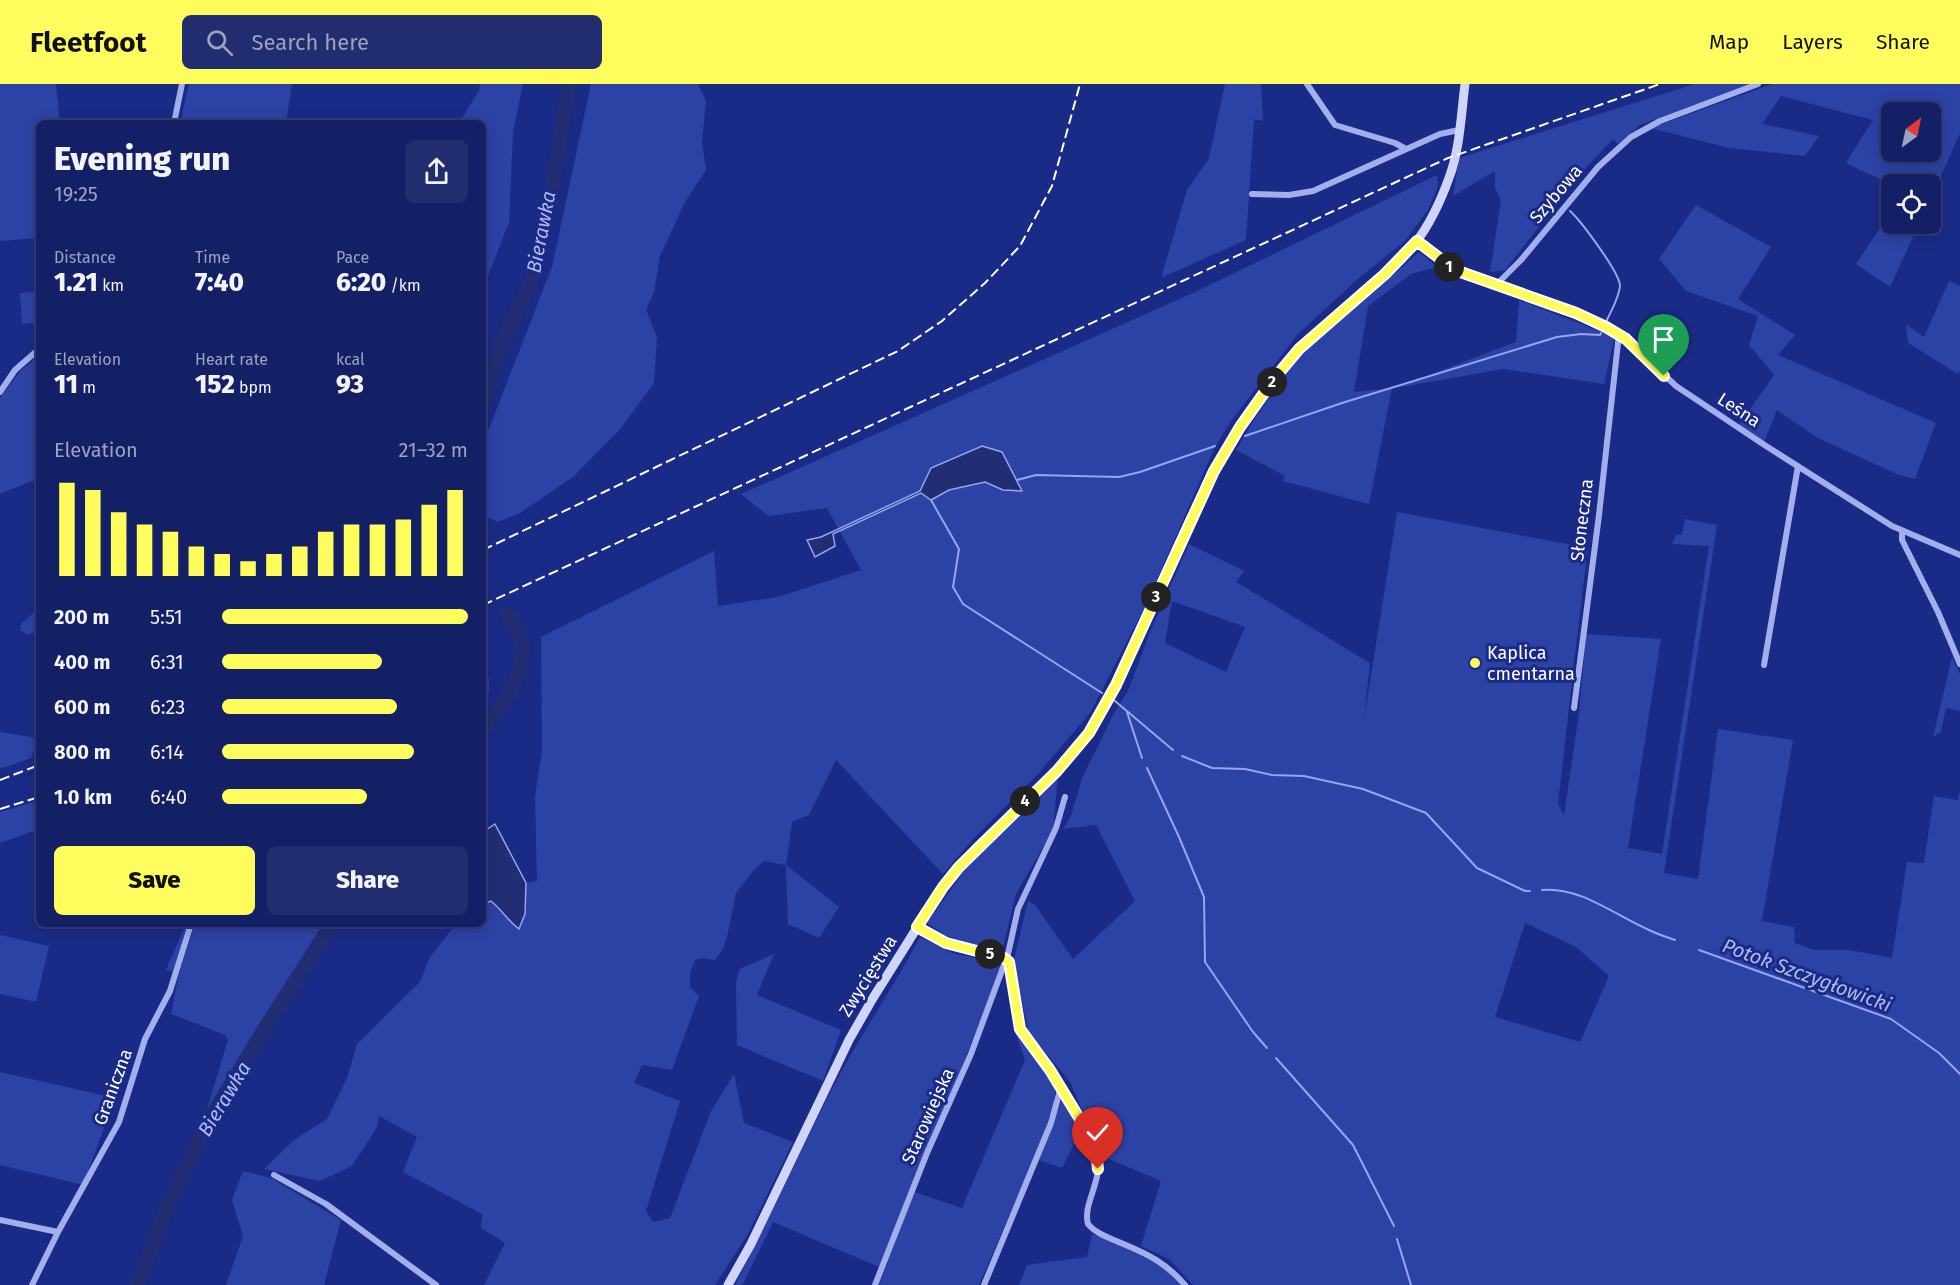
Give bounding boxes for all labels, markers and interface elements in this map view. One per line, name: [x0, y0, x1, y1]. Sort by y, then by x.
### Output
search box: [182, 15, 602, 69]
text: Fleetfoot: [30, 26, 146, 59]
icon: search: [203, 26, 236, 59]
text: Search here: [251, 29, 369, 56]
text: Map: [1709, 29, 1749, 55]
text: Layers: [1782, 29, 1843, 55]
text: Share: [1876, 29, 1930, 55]
north arrow: [1881, 102, 1941, 162]
map controls: [1881, 102, 1941, 234]
text: Evening run: [54, 139, 230, 179]
button: share: [405, 140, 468, 203]
street label: Szybowa: [1525, 160, 1587, 228]
button: locate: [1881, 174, 1941, 234]
text: 19:25: [54, 182, 98, 206]
water label: Bierawka: [521, 189, 561, 275]
text: Distance: [54, 248, 116, 267]
text: Time: [195, 248, 230, 267]
text: Pace: [336, 248, 369, 267]
pin: 1: [1434, 252, 1464, 282]
text: 1: [1445, 257, 1453, 276]
text: 1.21: [54, 267, 98, 298]
text: 7:40: [195, 267, 244, 298]
text: 6:20: [336, 267, 386, 298]
text: km: [98, 276, 124, 295]
text: /km: [386, 276, 421, 295]
pin: [1638, 314, 1689, 376]
icon: arrive: [1647, 323, 1680, 356]
text: Elevation: [54, 350, 121, 369]
text: Heart rate: [195, 350, 268, 369]
text: kcal: [336, 350, 365, 369]
pin: 2: [1257, 367, 1287, 397]
text: 11: [54, 369, 78, 400]
text: 152: [195, 369, 235, 400]
text: 93: [336, 369, 364, 400]
text: 2: [1268, 372, 1276, 391]
text: m: [78, 378, 96, 397]
text: bpm: [235, 378, 272, 397]
street label: Leśna: [1713, 388, 1765, 432]
text: Elevation: [54, 438, 138, 462]
text: 21–32 m: [399, 438, 468, 462]
street label: Słoneczna: [1566, 478, 1598, 562]
pin: 3: [1141, 582, 1171, 612]
text: 3: [1152, 587, 1160, 606]
text: 200 m: [54, 605, 109, 629]
text: 5:51: [150, 605, 183, 629]
place label: Kaplica cmentarna: [1487, 642, 1575, 685]
text: 400 m: [54, 650, 110, 674]
text: 6:31: [150, 650, 184, 674]
marker: Kaplica cmentarna: [1468, 656, 1482, 670]
text: 600 m: [54, 695, 110, 719]
text: 6:23: [150, 695, 185, 719]
text: 800 m: [54, 740, 111, 764]
text: 6:14: [150, 740, 184, 764]
text: 1.0 km: [54, 785, 112, 809]
text: 6:40: [150, 785, 187, 809]
pin: 4: [1010, 786, 1040, 816]
text: 4: [1020, 791, 1030, 810]
button: Save: [54, 846, 255, 915]
button: Share: [267, 846, 468, 915]
street label: Zwycięstwa: [834, 931, 902, 1021]
water label: Potok Szczygłowicki: [1719, 933, 1895, 1017]
pin: 5: [975, 939, 1005, 969]
text: 5: [986, 944, 994, 963]
street label: Graniczna: [89, 1046, 137, 1128]
water label: Bierawka: [192, 1057, 256, 1141]
street label: Starowiejska: [897, 1065, 959, 1167]
pin: [1072, 1107, 1123, 1169]
icon: check: [1081, 1116, 1114, 1149]

